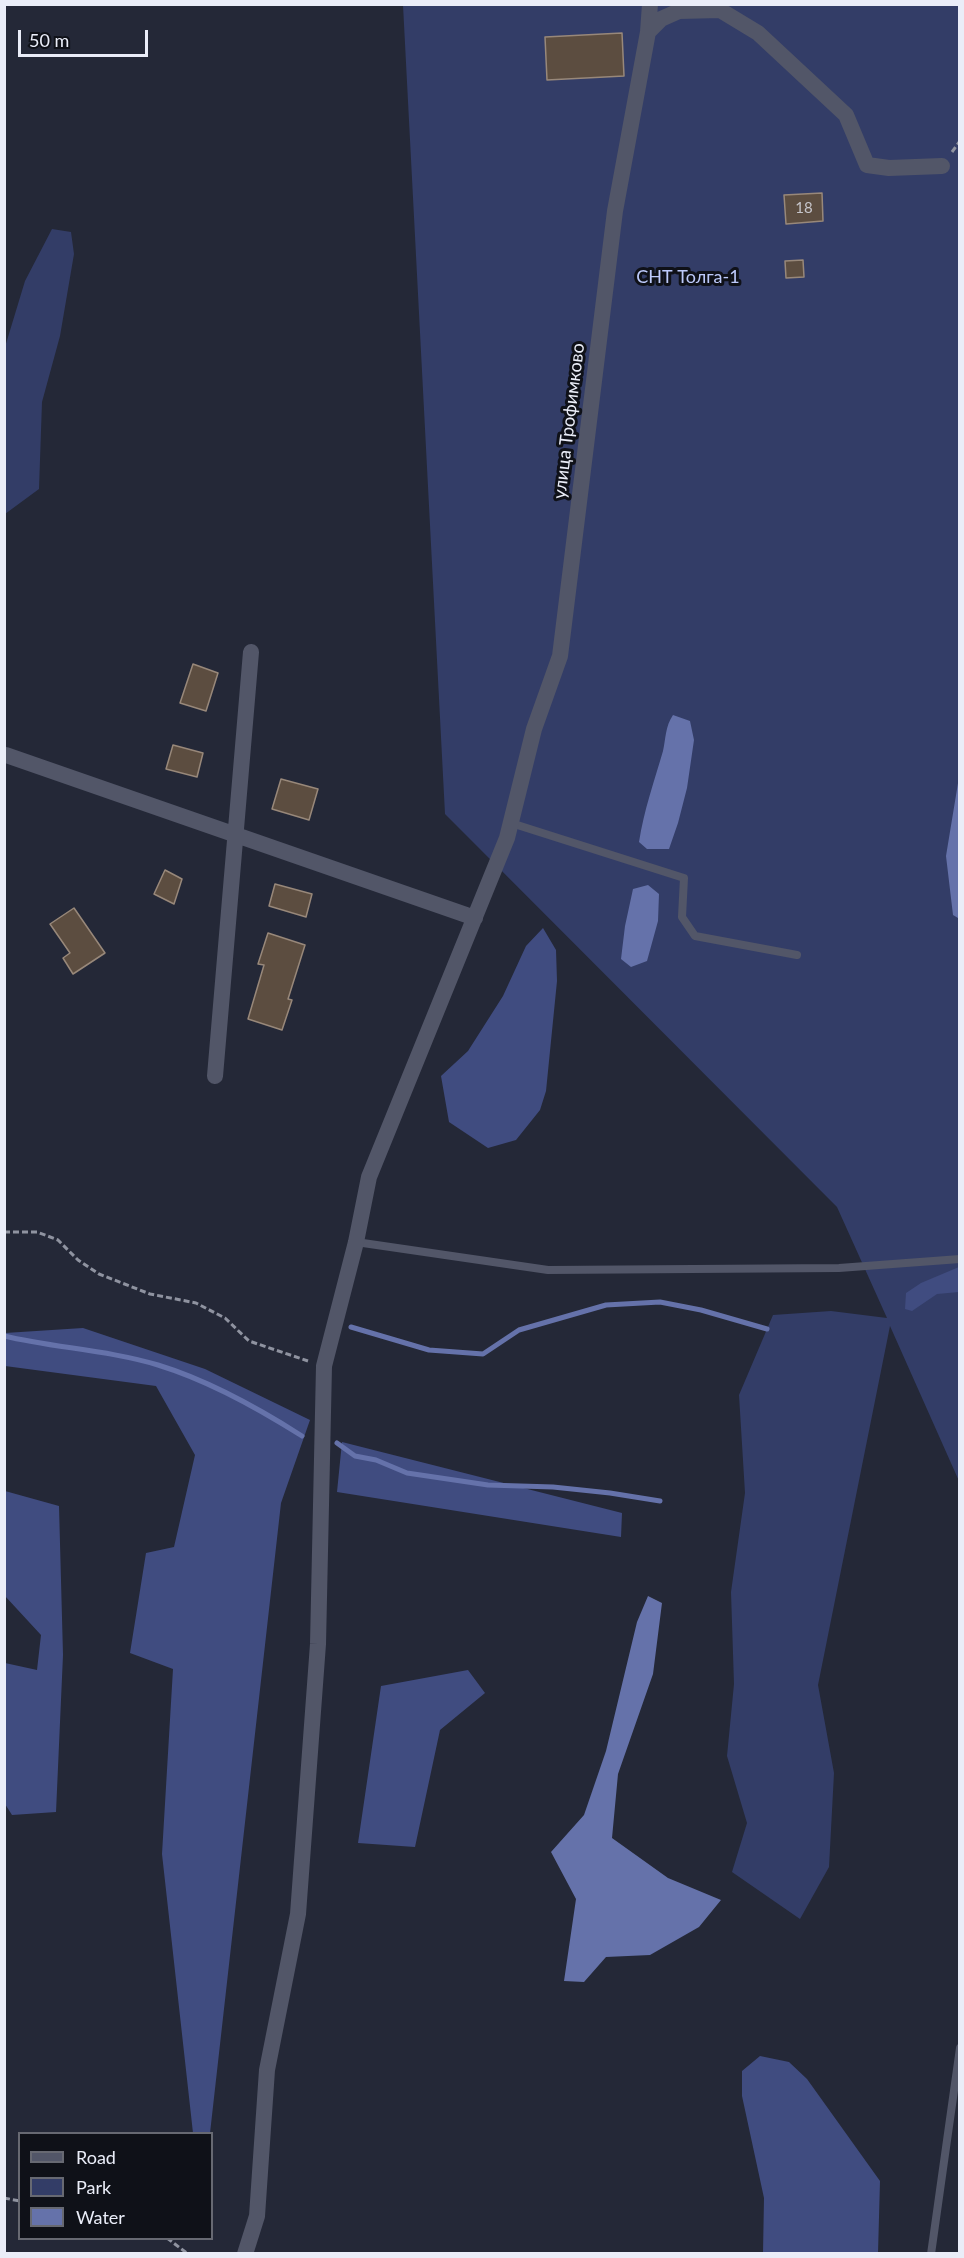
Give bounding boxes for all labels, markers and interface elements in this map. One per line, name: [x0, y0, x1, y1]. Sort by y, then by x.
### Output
scale bar: [21, 18, 152, 56]
text: 50 m: [29, 29, 69, 51]
house number: 18: [795, 199, 813, 217]
park label: СНТ Толга-1: [636, 266, 740, 288]
street label: улица Трофимково: [549, 342, 589, 500]
legend: [18, 2132, 213, 2240]
text: Road: [76, 2146, 116, 2168]
text: Park: [76, 2176, 111, 2198]
text: Water: [76, 2206, 125, 2228]

